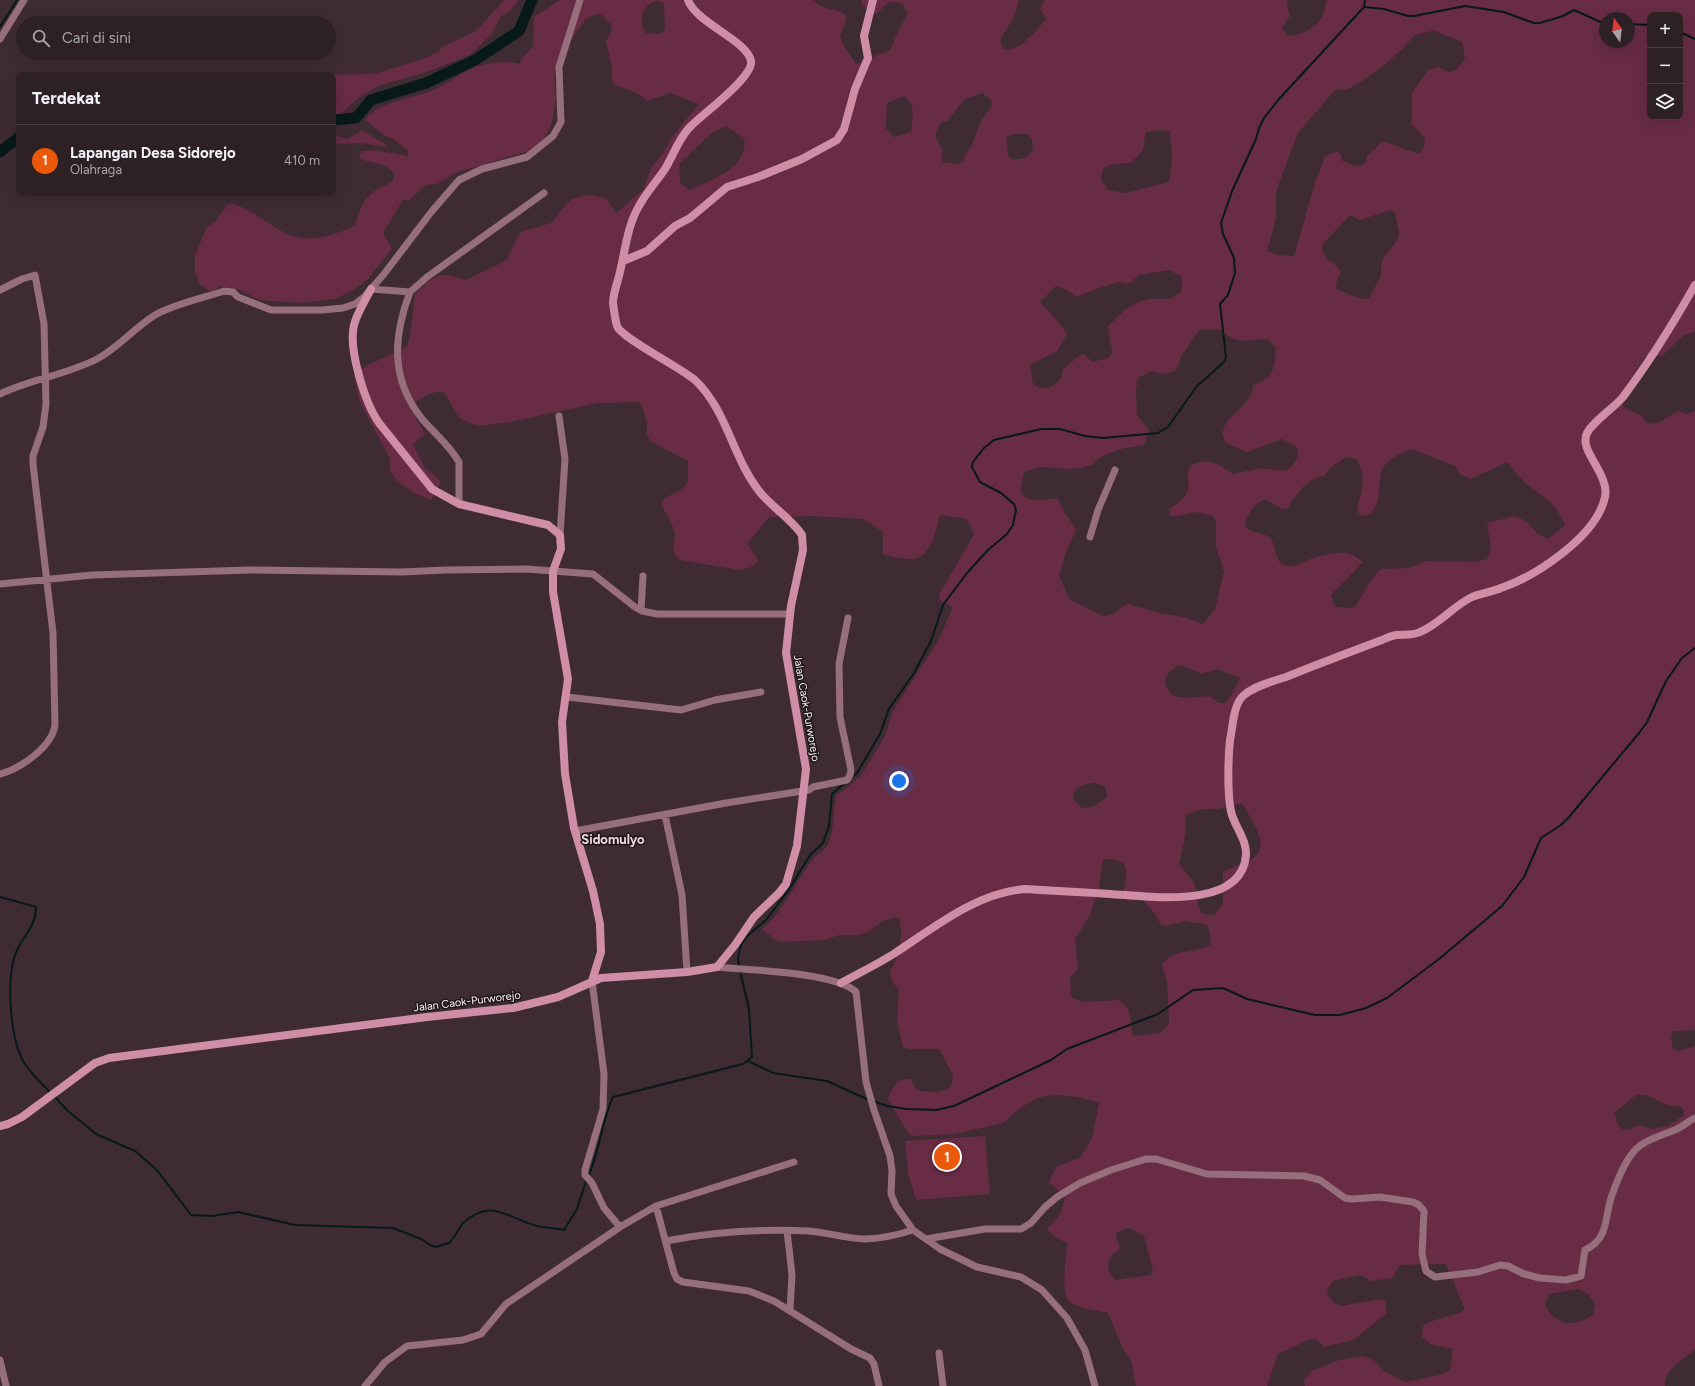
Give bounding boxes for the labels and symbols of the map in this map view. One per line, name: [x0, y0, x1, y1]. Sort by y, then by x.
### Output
north arrow: [1599, 12, 1635, 48]
street label: Jalan Caok-Purworejo: [791, 654, 822, 762]
your location: [889, 771, 909, 791]
district label: Sidomulyo: [581, 832, 645, 847]
street label: Jalan Caok-Purworejo: [413, 988, 522, 1015]
pin: 1: [934, 1142, 960, 1172]

